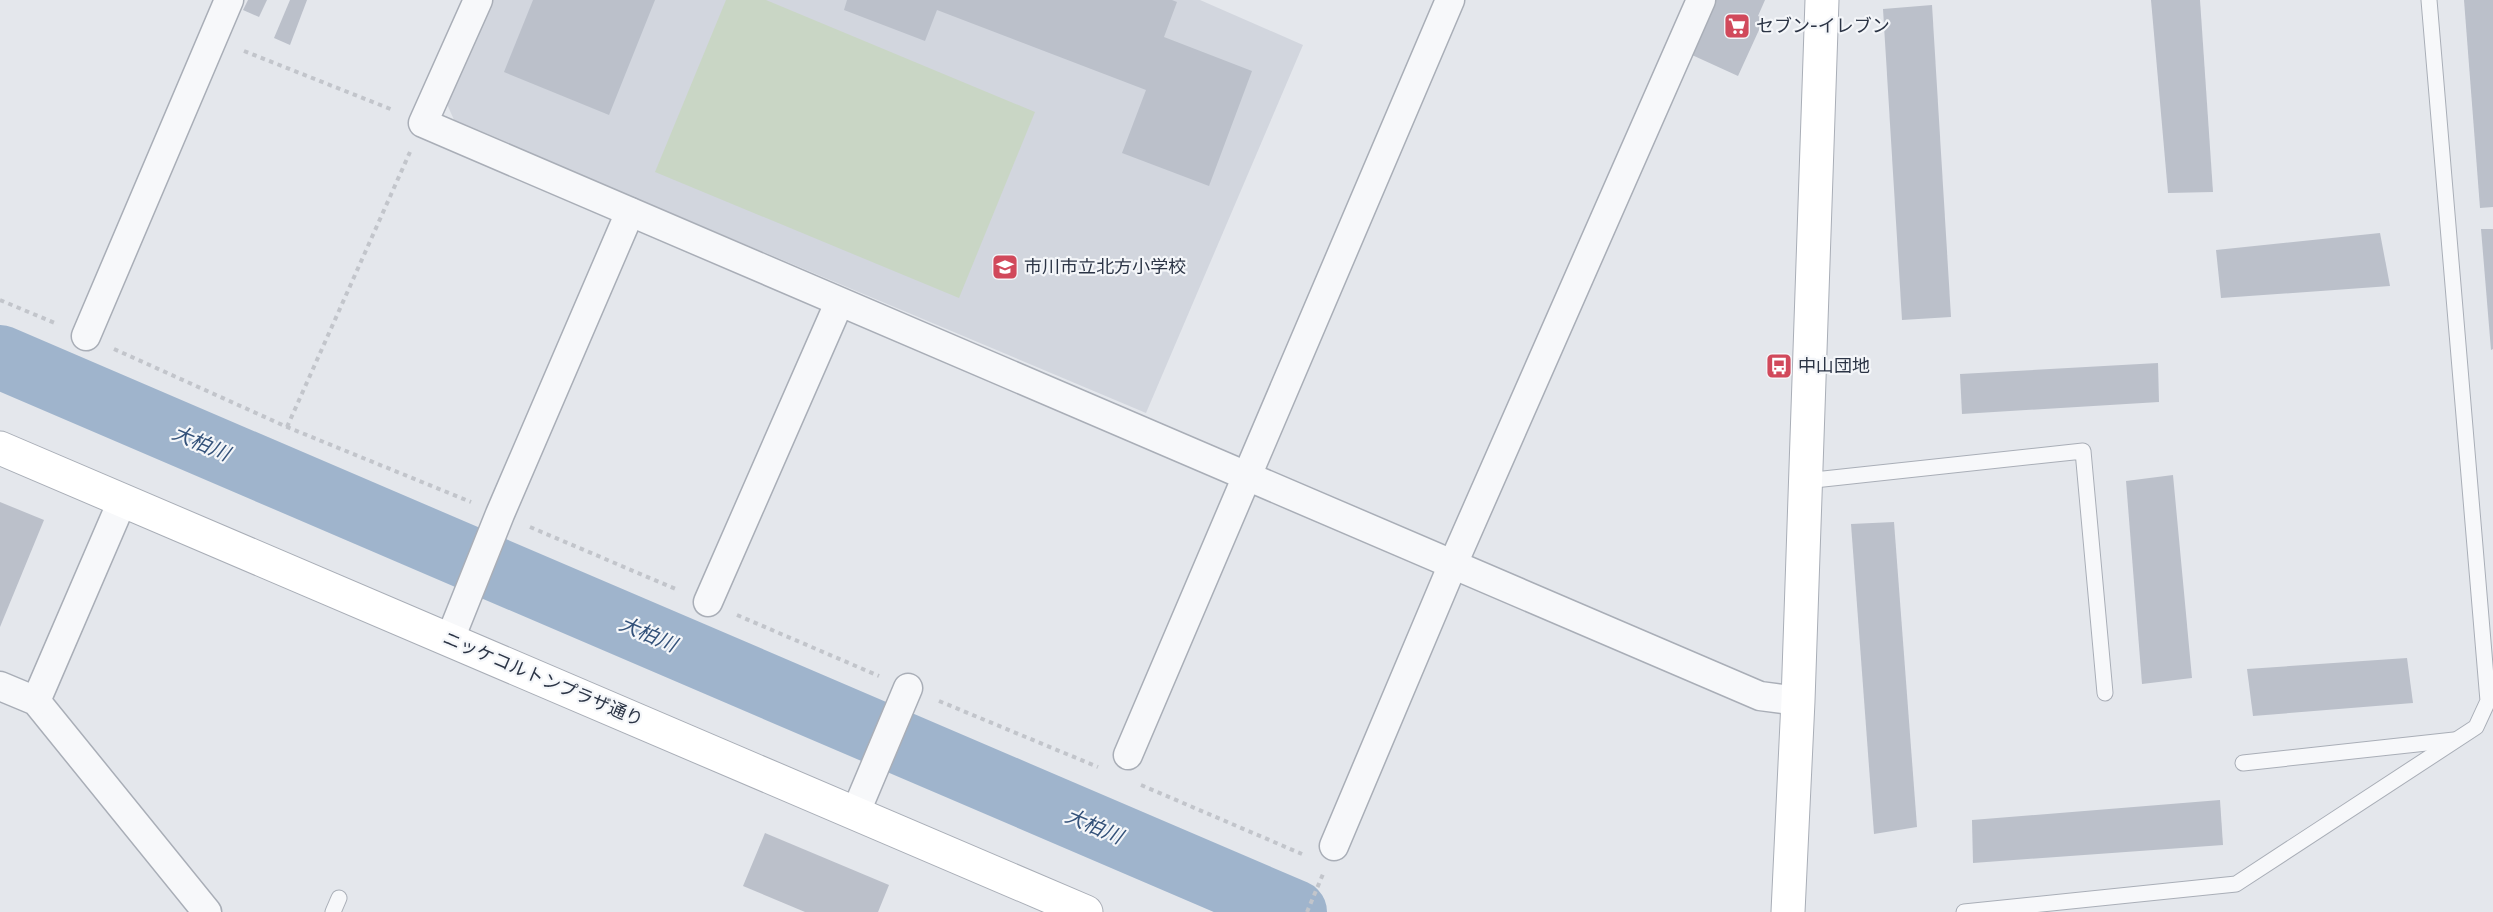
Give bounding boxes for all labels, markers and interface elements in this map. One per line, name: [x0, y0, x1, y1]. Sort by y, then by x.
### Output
supermarket icon: セブン-イレブン: [1722, 11, 1752, 41]
place label: セブン-イレブン: [1756, 15, 1890, 37]
school or university icon: 市川市立北方小学校: [990, 252, 1020, 282]
place label: 市川市立北方小学校: [1024, 256, 1186, 278]
bus stop icon: 中山団地: [1764, 351, 1794, 381]
place label: 中山団地: [1798, 355, 1870, 377]
water label: 大柏川: [169, 420, 235, 467]
water label: 大柏川: [616, 611, 682, 658]
street label: ニッケコルトンプラザ通り: [440, 627, 646, 731]
water label: 大柏川: [1062, 803, 1128, 850]

